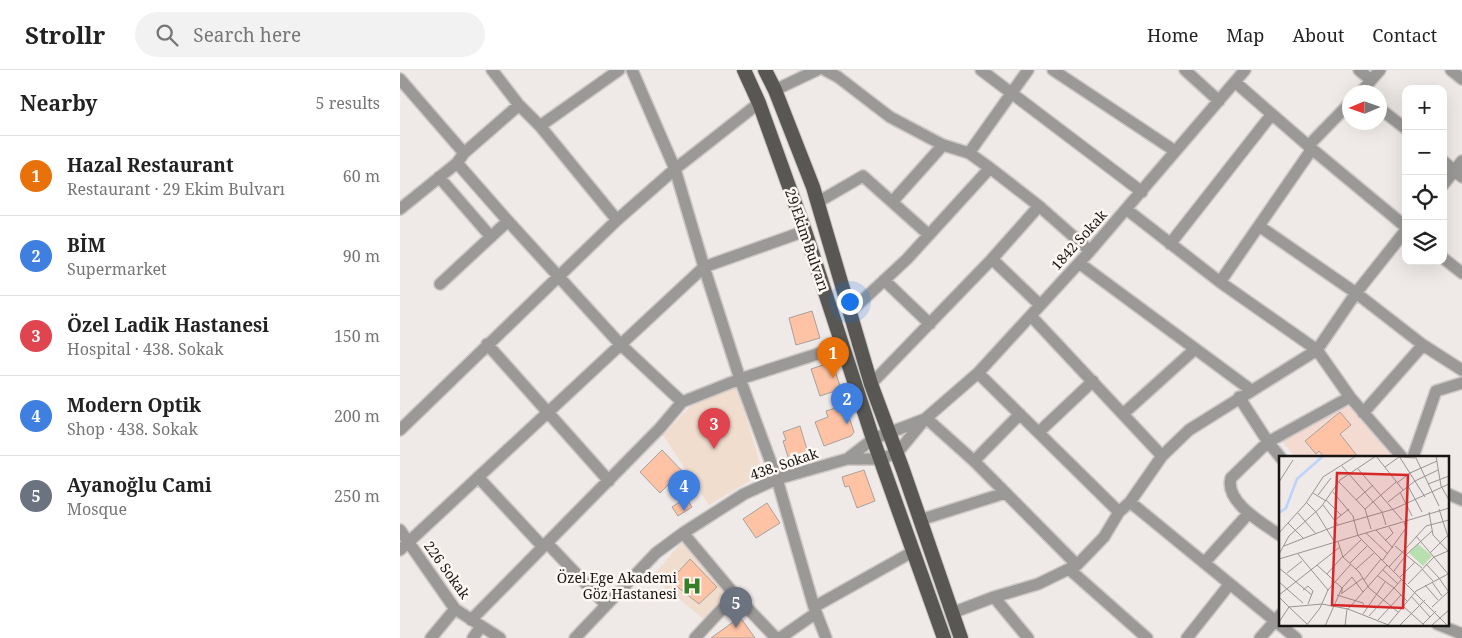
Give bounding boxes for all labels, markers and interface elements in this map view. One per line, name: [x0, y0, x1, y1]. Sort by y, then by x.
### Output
search box: [135, 12, 485, 57]
text: Strollr: [25, 18, 105, 51]
icon: search: [153, 21, 181, 49]
text: Search here: [193, 22, 301, 48]
text: Home: [1147, 23, 1198, 47]
text: Map: [1226, 23, 1264, 47]
text: About: [1292, 23, 1344, 47]
text: Contact: [1372, 23, 1437, 47]
north arrow: [1342, 85, 1387, 130]
map controls: [1402, 85, 1447, 265]
button: +: [1402, 85, 1447, 130]
text: Nearby: [20, 89, 98, 117]
text: 5 results: [316, 92, 380, 114]
button: −: [1402, 130, 1447, 175]
text: Hazal Restaurant: [67, 152, 234, 178]
text: 1: [31, 165, 41, 187]
text: 60 m: [343, 165, 380, 187]
button: locate: [1402, 175, 1447, 220]
text: Restaurant · 29 Ekim Bulvarı: [67, 178, 285, 200]
street label: 29 Ekim Bulvarı: [781, 186, 834, 294]
street label: 1842 Sokak: [1047, 205, 1111, 274]
button: layers: [1402, 220, 1447, 265]
text: BİM: [67, 232, 105, 258]
text: 2: [31, 245, 41, 267]
text: 90 m: [343, 245, 380, 267]
text: Supermarket: [67, 258, 167, 280]
your location: [837, 289, 863, 315]
text: Özel Ladik Hastanesi: [67, 312, 269, 338]
text: 3: [31, 325, 41, 347]
text: 150 m: [334, 325, 380, 347]
pin: 1: [817, 337, 849, 378]
text: Hospital · 438. Sokak: [67, 338, 224, 360]
pin: 2: [831, 383, 863, 424]
text: Modern Optik: [67, 392, 201, 418]
text: 4: [31, 405, 41, 427]
text: 200 m: [334, 405, 380, 427]
pin: 3: [698, 408, 730, 449]
text: Shop · 438. Sokak: [67, 418, 198, 440]
street label: 438. Sokak: [747, 443, 821, 484]
inset map: [1279, 456, 1450, 626]
pin: 4: [668, 470, 700, 511]
text: Ayanoğlu Cami: [67, 472, 212, 498]
text: 5: [31, 485, 41, 507]
text: 250 m: [334, 485, 380, 507]
text: Mosque: [67, 498, 127, 520]
street label: 226 Sokak: [420, 537, 475, 603]
place label: Özel Ege Akademi Göz Hastanesi: [557, 568, 678, 603]
hospital icon: Özel Ege Akademi Göz Hastanesi: [681, 575, 703, 597]
pin: 5: [720, 587, 752, 628]

